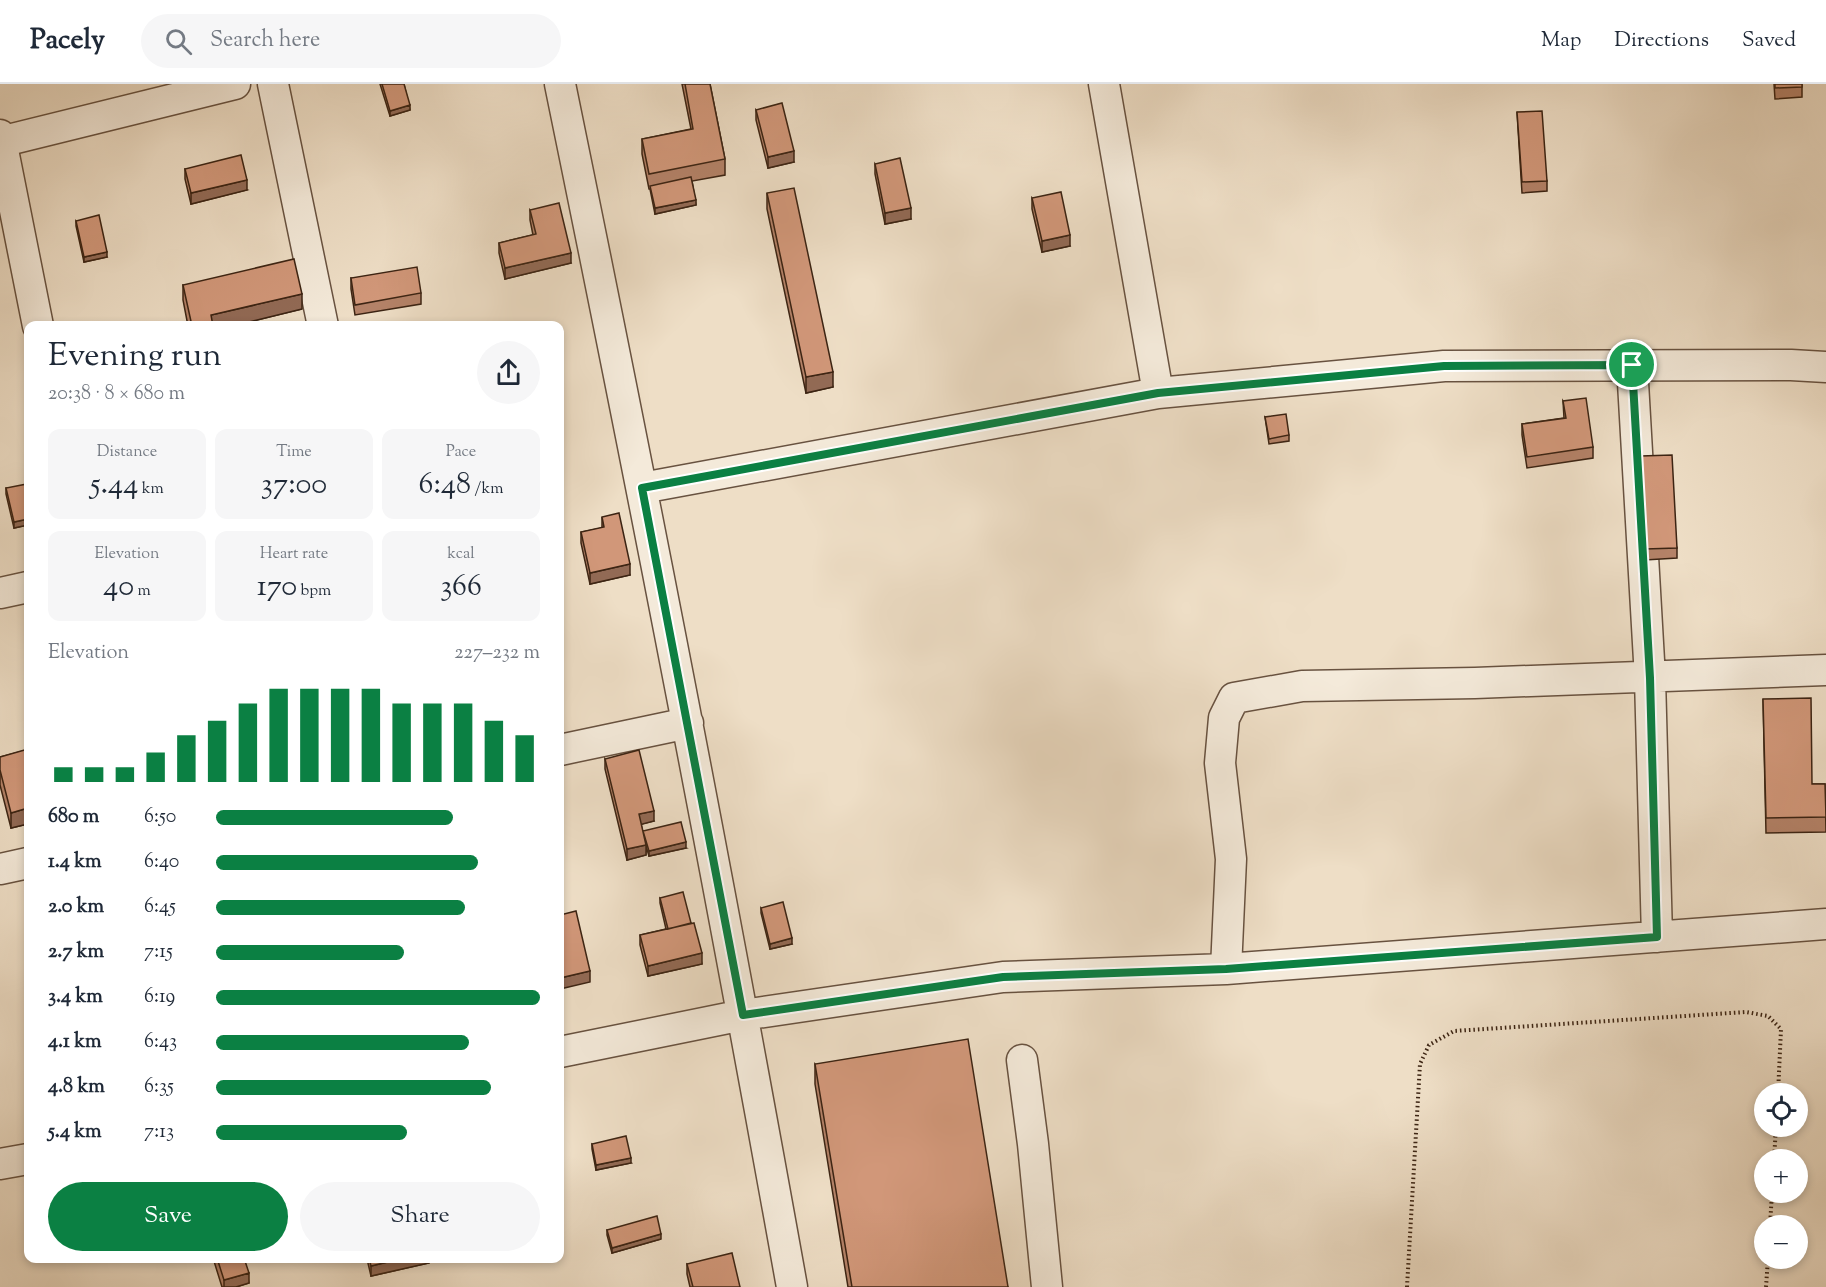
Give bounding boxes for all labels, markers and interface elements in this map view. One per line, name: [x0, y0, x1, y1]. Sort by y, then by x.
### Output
search box: [141, 14, 561, 68]
text: Pacely: [30, 21, 105, 61]
icon: search: [162, 25, 195, 58]
text: Search here: [210, 25, 320, 57]
text: Map: [1541, 26, 1581, 56]
text: Directions: [1614, 26, 1709, 56]
text: Saved: [1742, 26, 1796, 56]
text: Evening run: [48, 333, 222, 381]
pin: [1606, 339, 1657, 390]
button: share: [477, 341, 540, 404]
icon: arrive: [1615, 348, 1648, 381]
text: 20:38 · 8 × 680 m: [48, 380, 185, 409]
text: Distance: [97, 441, 157, 464]
text: Time: [276, 441, 312, 464]
text: Pace: [446, 441, 476, 464]
text: 5.44: [90, 464, 138, 507]
text: 37:00: [261, 464, 327, 507]
text: 6:48: [419, 464, 471, 507]
text: km: [138, 478, 164, 501]
text: /km: [471, 478, 503, 501]
text: Elevation: [95, 543, 159, 566]
text: Heart rate: [260, 543, 328, 566]
text: kcal: [447, 543, 475, 566]
text: 40: [103, 566, 134, 609]
text: 170: [257, 566, 297, 609]
text: 366: [440, 566, 482, 609]
text: m: [134, 580, 151, 603]
text: bpm: [297, 580, 331, 603]
text: Elevation: [48, 639, 129, 668]
text: 227–232 m: [454, 639, 540, 668]
text: 680 m: [48, 803, 99, 832]
text: 6:50: [144, 803, 176, 832]
text: 1.4 km: [48, 848, 102, 877]
text: 6:40: [144, 848, 179, 877]
text: 2.0 km: [48, 893, 104, 922]
text: 6:45: [144, 893, 176, 922]
text: 2.7 km: [48, 938, 104, 967]
text: 7:15: [144, 938, 173, 967]
text: 3.4 km: [48, 983, 103, 1012]
text: 6:19: [144, 983, 175, 1012]
text: 4.1 km: [48, 1028, 102, 1057]
text: 6:43: [144, 1028, 177, 1057]
text: 4.8 km: [48, 1073, 105, 1102]
text: 6:35: [144, 1073, 174, 1102]
map controls: [1754, 1083, 1808, 1269]
button: locate: [1754, 1083, 1808, 1137]
text: 5.4 km: [48, 1118, 102, 1147]
text: 7:13: [144, 1118, 174, 1147]
button: +: [1754, 1149, 1808, 1203]
button: Save: [48, 1182, 288, 1251]
button: Share: [300, 1182, 540, 1251]
button: −: [1754, 1215, 1808, 1269]

